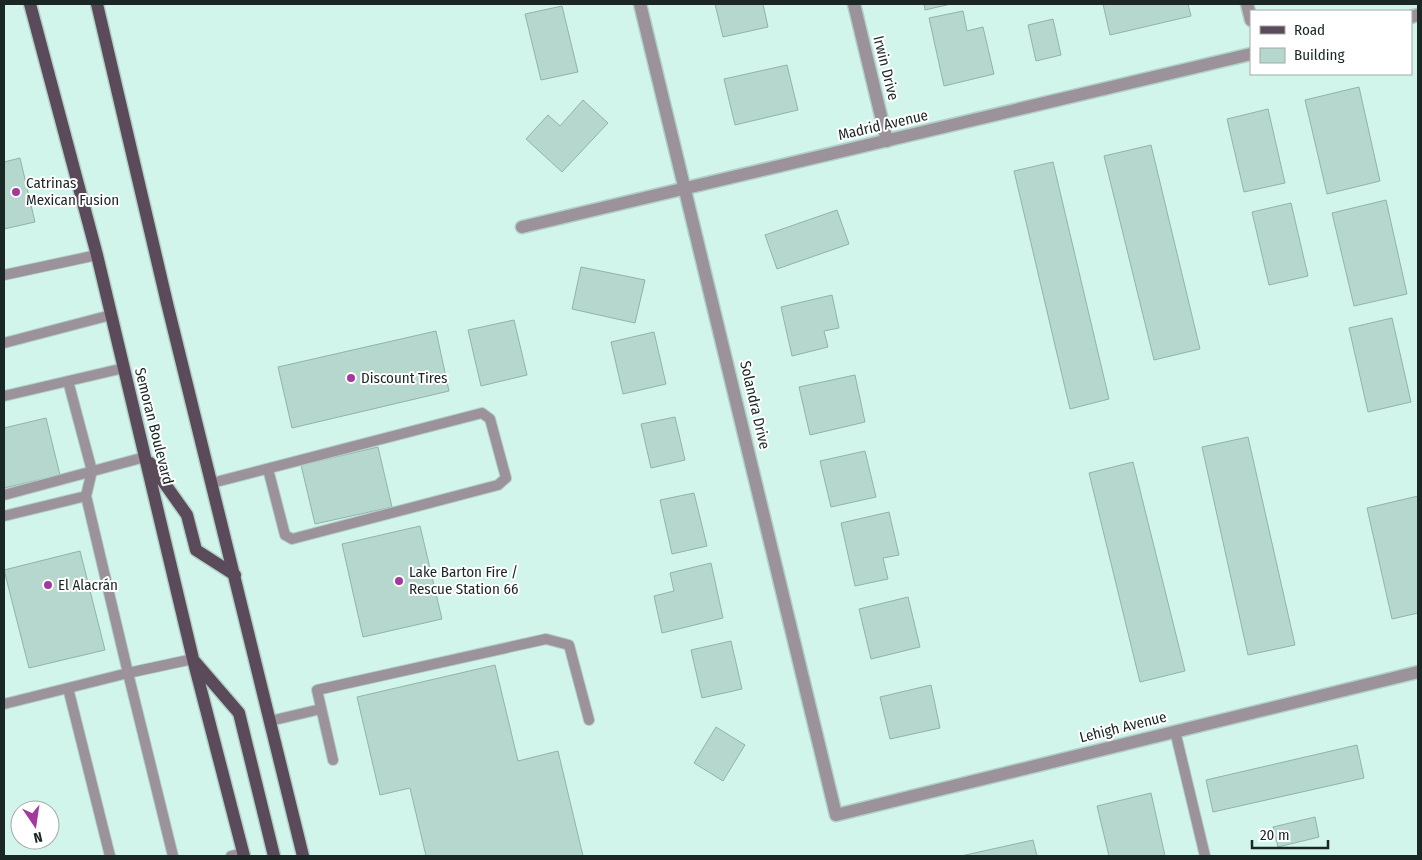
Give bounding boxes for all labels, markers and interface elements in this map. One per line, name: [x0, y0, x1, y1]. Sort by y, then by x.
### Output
legend: [1250, 10, 1412, 75]
text: Road: [1294, 21, 1325, 39]
street label: Irwin Drive: [869, 34, 903, 102]
text: Building: [1294, 46, 1345, 64]
street label: Madrid Avenue: [836, 106, 930, 144]
place label: Catrinas Mexican Fusion: [26, 174, 119, 209]
marker: Catrinas Mexican Fusion: [10, 186, 22, 198]
street label: Solandra Drive: [736, 359, 774, 451]
street label: Semoran Boulevard: [131, 366, 177, 486]
place label: Discount Tires: [361, 369, 447, 387]
marker: Discount Tires: [345, 372, 357, 384]
place label: Lake Barton Fire / Rescue Station 66: [409, 563, 518, 598]
marker: Lake Barton Fire / Rescue Station 66: [393, 575, 405, 587]
place label: El Alacrán: [58, 576, 118, 594]
marker: El Alacrán: [42, 579, 54, 591]
street label: Lehigh Avenue: [1078, 708, 1168, 746]
north arrow: [10, 800, 60, 850]
scale bar: [1252, 818, 1328, 850]
text: 20 m: [1260, 826, 1290, 844]
text: N: [32, 828, 44, 846]

